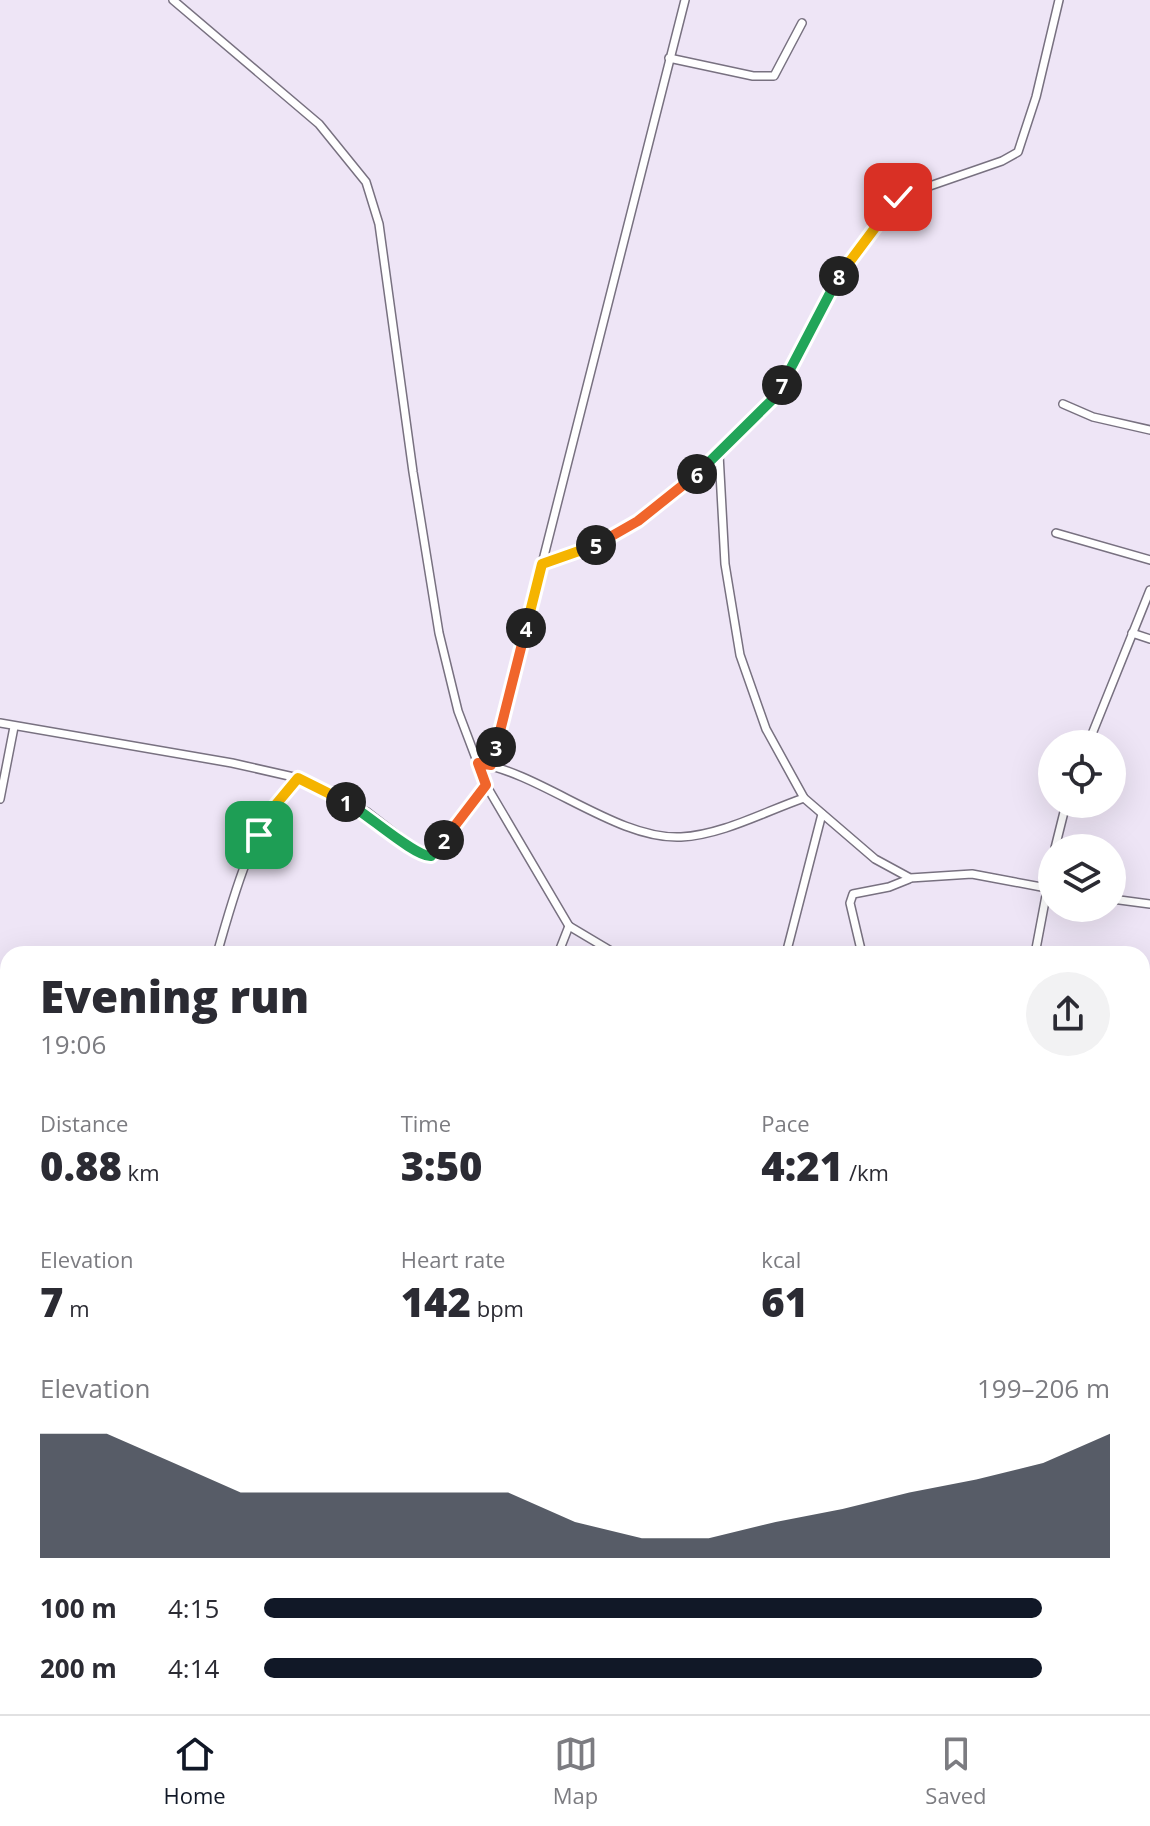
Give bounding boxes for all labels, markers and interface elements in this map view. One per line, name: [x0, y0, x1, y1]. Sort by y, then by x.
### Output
pin: [864, 163, 932, 231]
icon: check: [876, 175, 920, 219]
pin: 8: [819, 256, 859, 296]
text: 8: [833, 261, 845, 291]
pin: 7: [762, 365, 802, 405]
text: 7: [776, 370, 788, 400]
pin: 6: [677, 454, 717, 494]
text: 6: [691, 459, 703, 489]
pin: 5: [576, 525, 616, 565]
text: 5: [590, 530, 602, 560]
pin: 4: [506, 608, 546, 648]
text: 4: [520, 613, 532, 643]
pin: 3: [476, 727, 516, 767]
map controls: [1038, 730, 1126, 922]
button: locate: [1038, 730, 1126, 818]
text: 3: [490, 732, 502, 762]
pin: 1: [326, 782, 366, 822]
text: 1: [340, 787, 352, 817]
pin: [225, 801, 293, 869]
icon: arrive: [237, 813, 281, 857]
pin: 2: [424, 820, 464, 860]
text: 2: [438, 825, 450, 855]
button: layers: [1038, 834, 1126, 922]
text: Evening run: [40, 966, 309, 1026]
button: share: [1026, 972, 1110, 1056]
text: 19:06: [40, 1026, 106, 1062]
text: Distance: [40, 1108, 128, 1138]
text: Time: [401, 1108, 451, 1138]
text: Pace: [761, 1108, 810, 1138]
text: 0.88: [40, 1138, 122, 1193]
text: 3:50: [401, 1138, 483, 1193]
text: 4:21: [761, 1138, 843, 1193]
text: km: [122, 1157, 160, 1187]
text: /km: [843, 1157, 889, 1187]
text: Elevation: [40, 1244, 133, 1274]
text: Heart rate: [401, 1244, 505, 1274]
text: kcal: [761, 1244, 801, 1274]
text: 7: [40, 1274, 63, 1329]
text: 142: [401, 1274, 471, 1329]
text: 61: [761, 1274, 808, 1329]
text: m: [63, 1293, 90, 1323]
text: bpm: [471, 1293, 524, 1323]
text: Elevation: [40, 1370, 150, 1406]
text: 199–206 m: [977, 1370, 1110, 1406]
text: 100 m: [40, 1590, 117, 1626]
text: 4:15: [168, 1590, 219, 1626]
text: 200 m: [40, 1650, 117, 1686]
text: 4:14: [168, 1650, 219, 1686]
tab: Home: [164, 1732, 226, 1810]
tab: Map: [553, 1732, 598, 1810]
tab: Saved: [925, 1732, 986, 1810]

